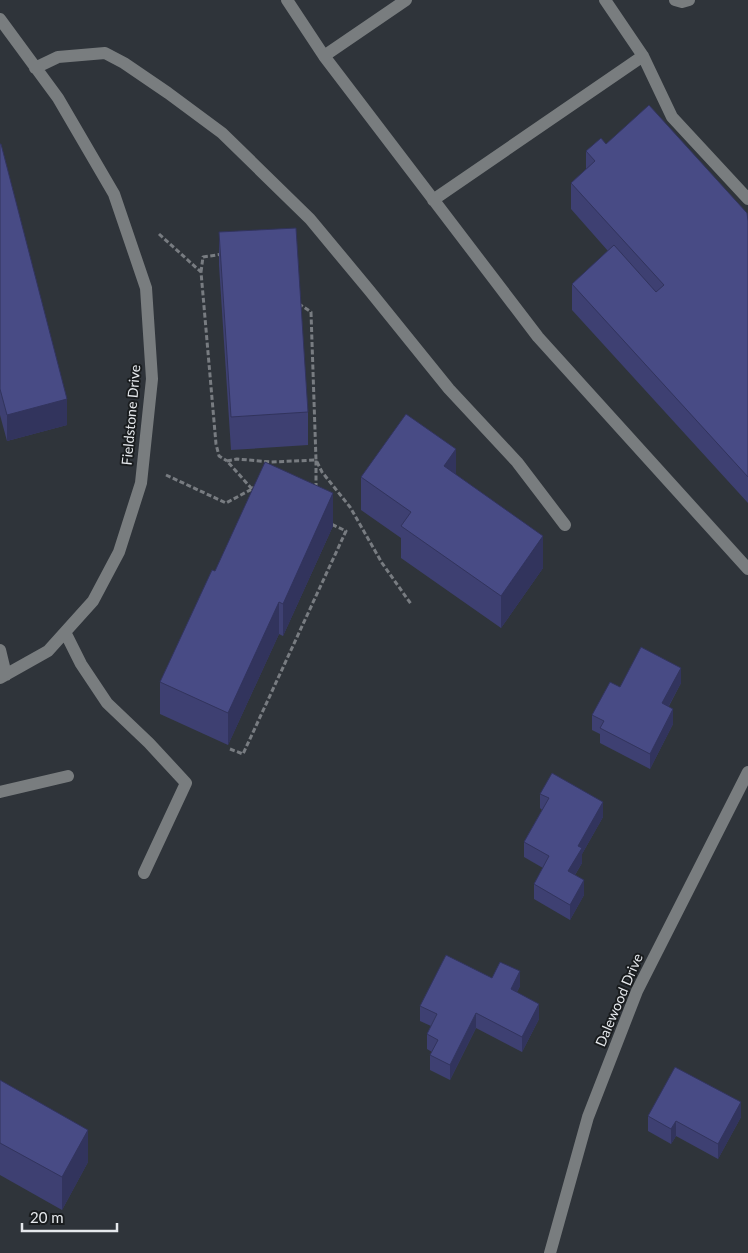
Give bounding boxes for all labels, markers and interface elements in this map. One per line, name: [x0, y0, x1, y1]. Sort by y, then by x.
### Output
street label: Fieldstone Drive: [118, 364, 143, 466]
street label: Dalewood Drive: [591, 951, 646, 1049]
scale bar: [22, 1200, 118, 1232]
text: 20 m: [30, 1208, 64, 1226]

